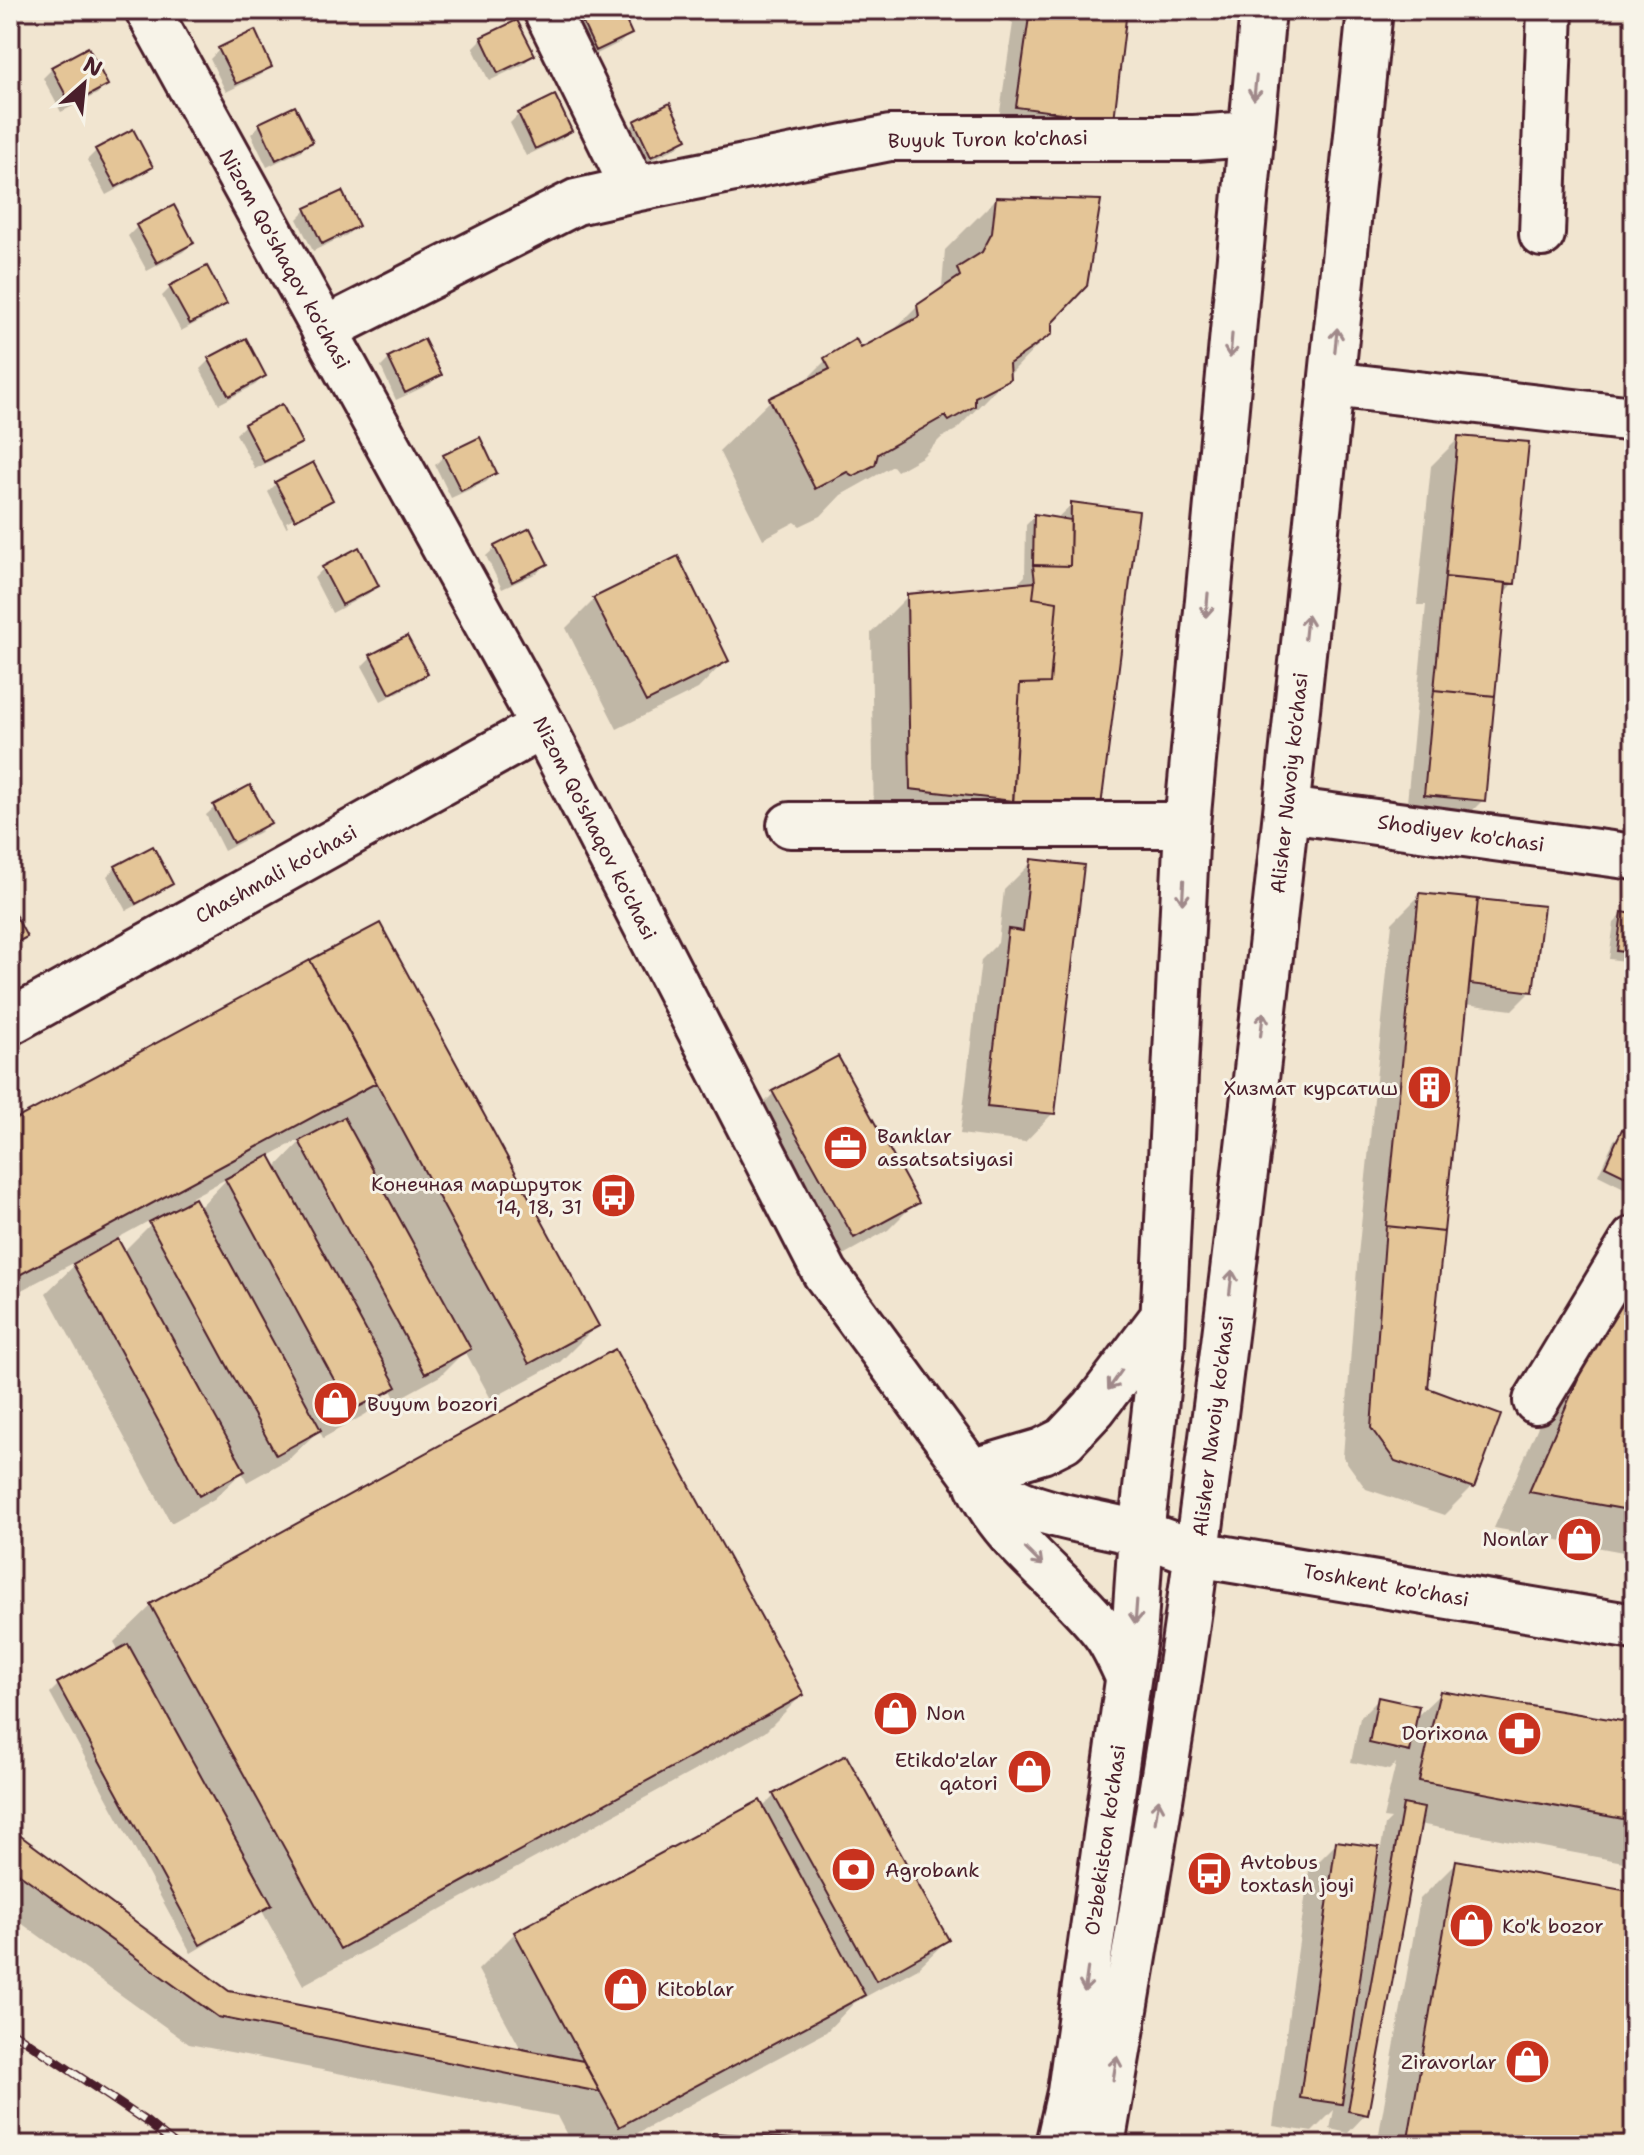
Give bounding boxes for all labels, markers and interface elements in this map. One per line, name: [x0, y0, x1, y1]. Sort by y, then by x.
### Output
north arrow: [44, 44, 124, 124]
text: N: [79, 50, 107, 84]
one-way arrow: [1248, 74, 1263, 101]
street label: Buyuk Turon ko'chasi: [888, 124, 1088, 154]
street label: Nizom Qo'shaqov ko'chasi: [214, 144, 356, 374]
one-way arrow: [1328, 327, 1343, 354]
one-way arrow: [1223, 333, 1238, 359]
one-way arrow: [1199, 591, 1214, 618]
one-way arrow: [1299, 614, 1314, 641]
street label: Alisher Navoiy ko'chasi: [1264, 671, 1314, 895]
street label: Nizom Qo'shaqov ko'chasi: [527, 712, 663, 944]
street label: Shodiyev ko'chasi: [1376, 808, 1546, 858]
street label: Chashmali ko'chasi: [190, 819, 362, 929]
one-way arrow: [1176, 878, 1191, 905]
one-way arrow: [1254, 1011, 1269, 1038]
building icon: Хизмат курсатиш: [1405, 1064, 1453, 1112]
place label: Хизмат курсатиш: [1223, 1075, 1398, 1101]
office icon: Banklar assatsatsiyasi: [822, 1123, 870, 1171]
place label: Banklar assatsatsiyasi: [877, 1123, 1014, 1172]
place label: Конечная маршруток 14, 18, 31: [371, 1171, 582, 1220]
bus stop icon: Конечная маршруток 14, 18, 31: [589, 1171, 637, 1219]
one-way arrow: [1223, 1269, 1238, 1296]
street label: Alisher Navoiy ko'chasi: [1187, 1314, 1239, 1538]
one-way arrow: [1107, 1369, 1124, 1390]
shop icon: Buyum bozori: [312, 1380, 360, 1428]
place label: Buyum bozori: [367, 1391, 498, 1417]
shop icon: Nonlar: [1556, 1515, 1604, 1563]
place label: Nonlar: [1482, 1526, 1549, 1552]
one-way arrow: [1024, 1547, 1043, 1567]
street label: Toshkent ko'chasi: [1301, 1558, 1471, 1612]
one-way arrow: [1128, 1598, 1143, 1625]
shop icon: Non: [871, 1689, 919, 1737]
place label: Non: [926, 1700, 965, 1726]
pharmacy icon: Dorixona: [1495, 1709, 1543, 1757]
place label: Dorixona: [1402, 1720, 1489, 1746]
street label: O'zbekiston ko'chasi: [1079, 1743, 1131, 1937]
place label: Etikdo'zlar qatori: [895, 1747, 998, 1796]
shop icon: Etikdo'zlar qatori: [1005, 1747, 1053, 1795]
one-way arrow: [1150, 1799, 1165, 1825]
bank icon: Agrobank: [830, 1846, 878, 1894]
place label: Avtobus toxtash joyi: [1240, 1849, 1354, 1898]
bus stop icon: Avtobus toxtash joyi: [1185, 1850, 1233, 1898]
place label: Agrobank: [885, 1857, 980, 1883]
shop icon: Ko'k bozor: [1447, 1902, 1495, 1950]
place label: Ko'k bozor: [1502, 1913, 1604, 1939]
shop icon: Kitoblar: [602, 1965, 650, 2013]
one-way arrow: [1078, 1967, 1093, 1992]
place label: Kitoblar: [657, 1976, 735, 2002]
shop icon: Ziravorlar: [1504, 2038, 1552, 2086]
place label: Ziravorlar: [1401, 2049, 1497, 2075]
one-way arrow: [1108, 2056, 1123, 2081]

